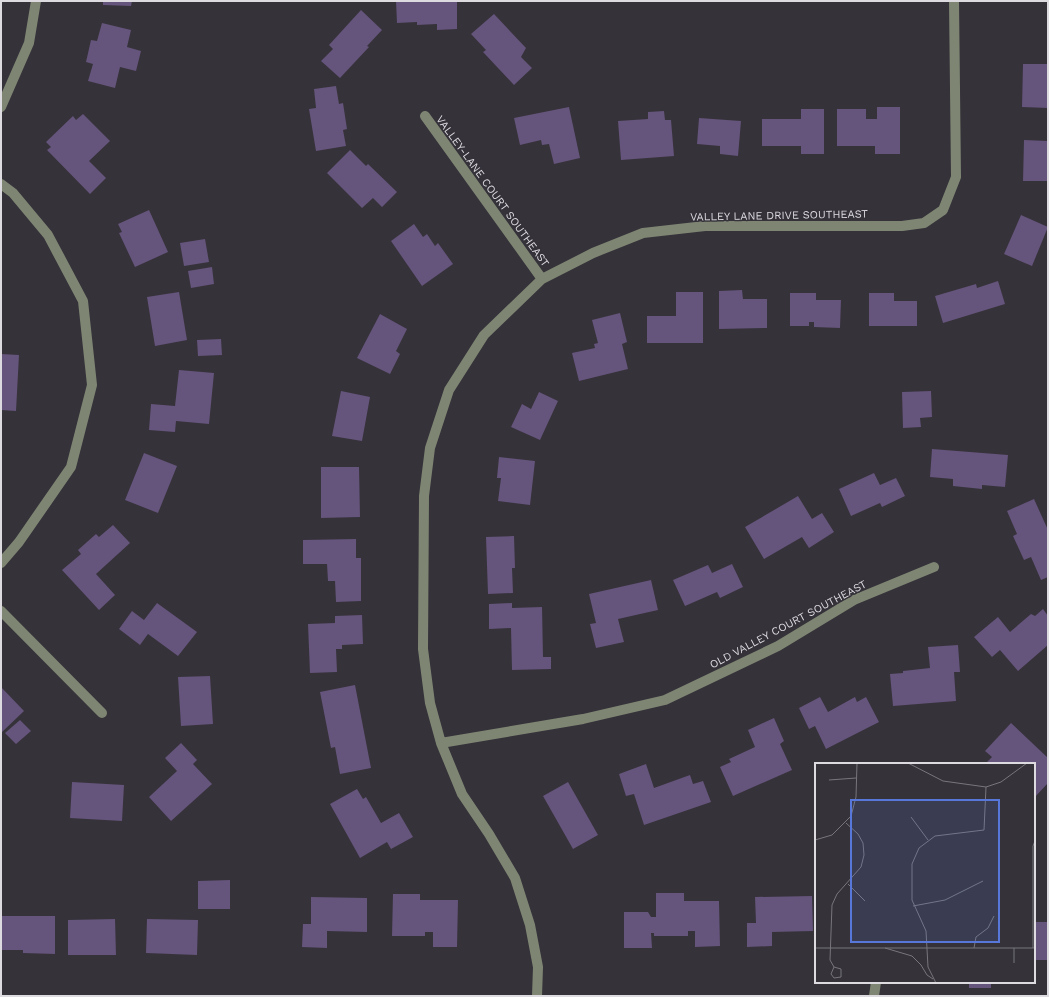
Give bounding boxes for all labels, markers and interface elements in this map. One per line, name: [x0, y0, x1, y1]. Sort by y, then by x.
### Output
street label: VALLEY-LANE COURT SOUTHEAST: [433, 113, 552, 270]
street label: VALLEY LANE DRIVE SOUTHEAST: [690, 207, 868, 224]
street label: OLD VALLEY COURT SOUTHEAST: [708, 577, 869, 671]
inset map: [815, 763, 1035, 983]

